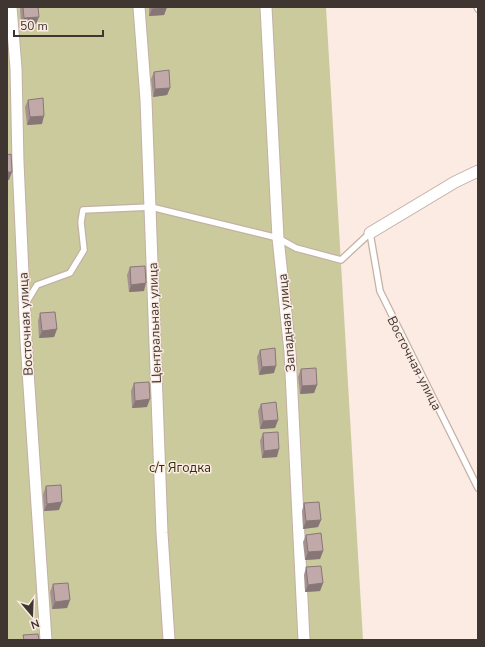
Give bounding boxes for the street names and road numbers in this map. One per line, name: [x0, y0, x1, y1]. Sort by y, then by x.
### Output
street label: Центральная улица: [144, 262, 166, 384]
street label: Восточная улица: [14, 272, 38, 376]
street label: Западная улица: [274, 273, 300, 373]
street label: Восточная улица: [383, 313, 446, 414]

